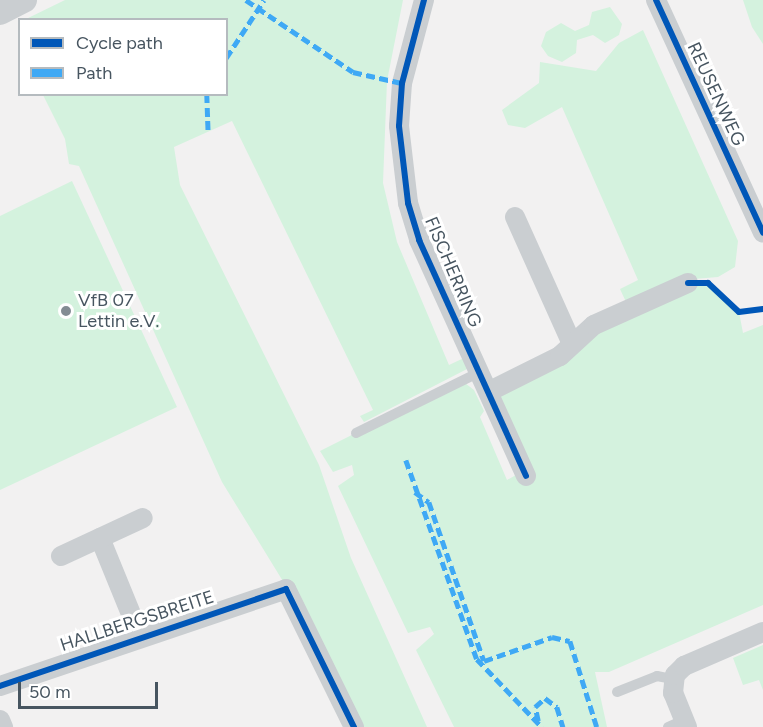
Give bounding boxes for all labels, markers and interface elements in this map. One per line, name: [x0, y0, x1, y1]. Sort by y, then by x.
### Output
legend: [18, 18, 228, 96]
text: Cycle path: [76, 32, 163, 54]
street label: REUSENWEG: [683, 39, 749, 149]
text: Path: [76, 62, 112, 84]
street label: FISCHERRING: [420, 214, 486, 330]
place label: VfB 07 Lettin e.V.: [78, 290, 159, 332]
marker: VfB 07 Lettin e.V.: [59, 304, 73, 318]
street label: HALLBERGSBREITE: [57, 586, 217, 656]
scale bar: [21, 670, 160, 708]
text: 50 m: [29, 681, 71, 703]

